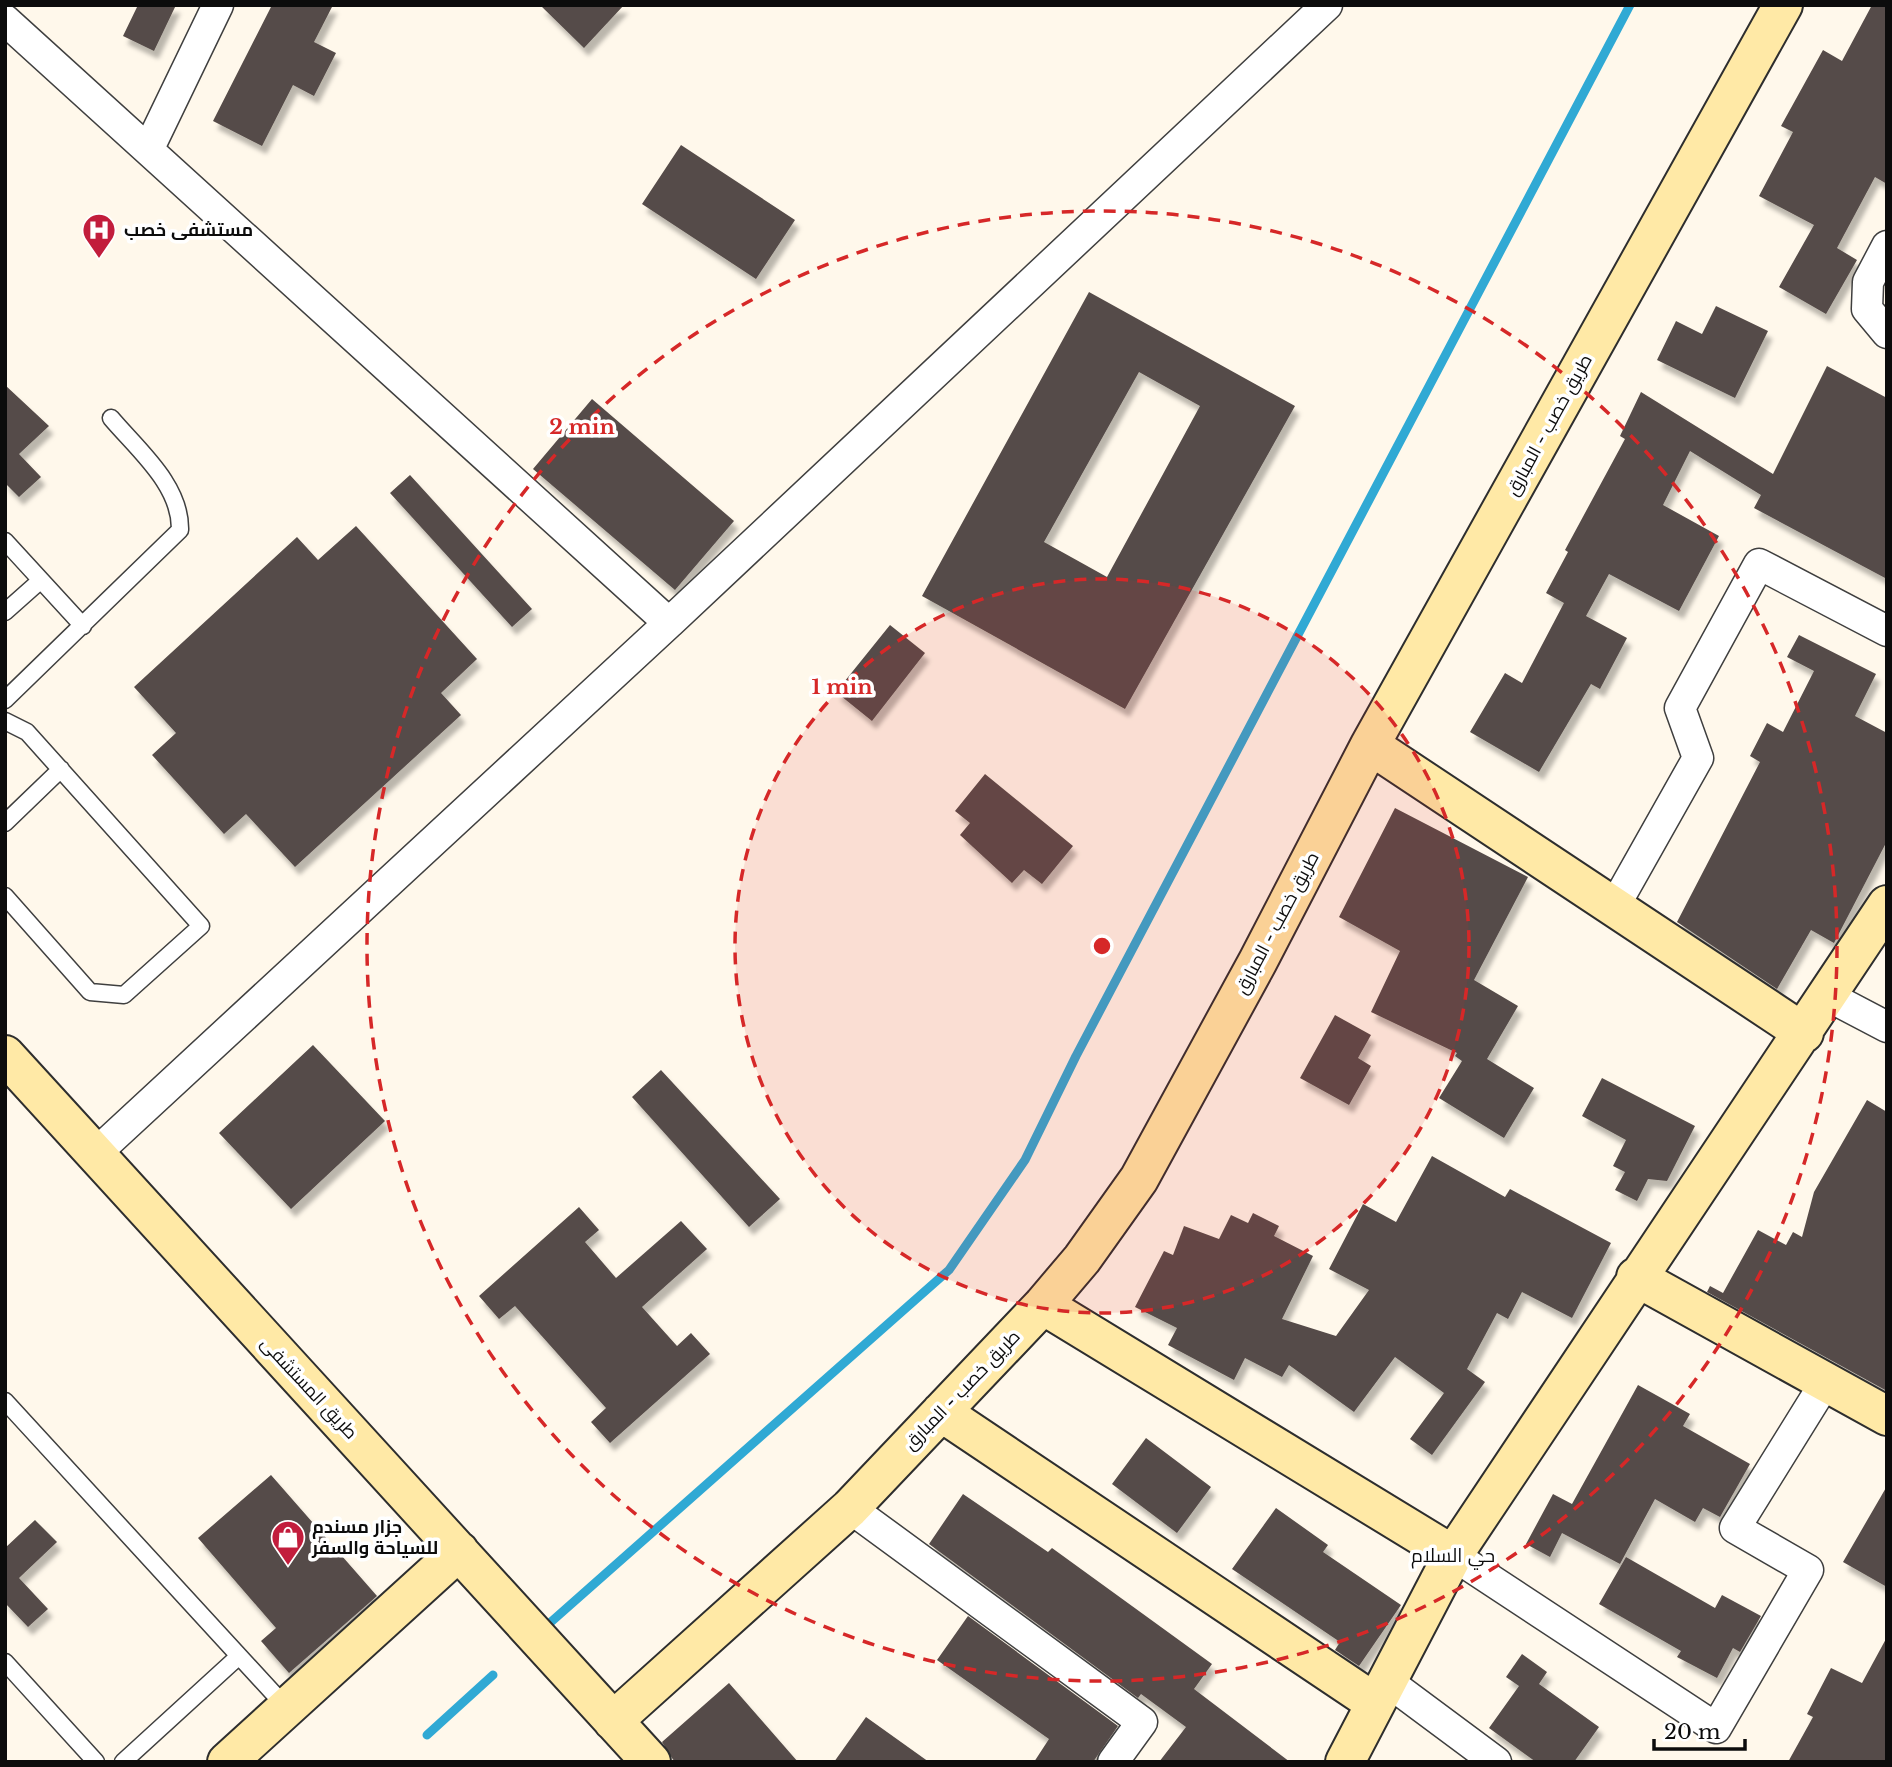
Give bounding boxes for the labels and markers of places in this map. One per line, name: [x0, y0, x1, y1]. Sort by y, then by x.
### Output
hospital icon: مستشفى خصب: [80, 211, 118, 260]
place label: مستشفى خصب: [124, 219, 253, 241]
centre of rings: [1090, 934, 1114, 958]
place label: جزار مسندم للسياحة والسفر: [311, 1516, 438, 1559]
shop icon: جزار مسندم للسياحة والسفر: [269, 1518, 307, 1567]

